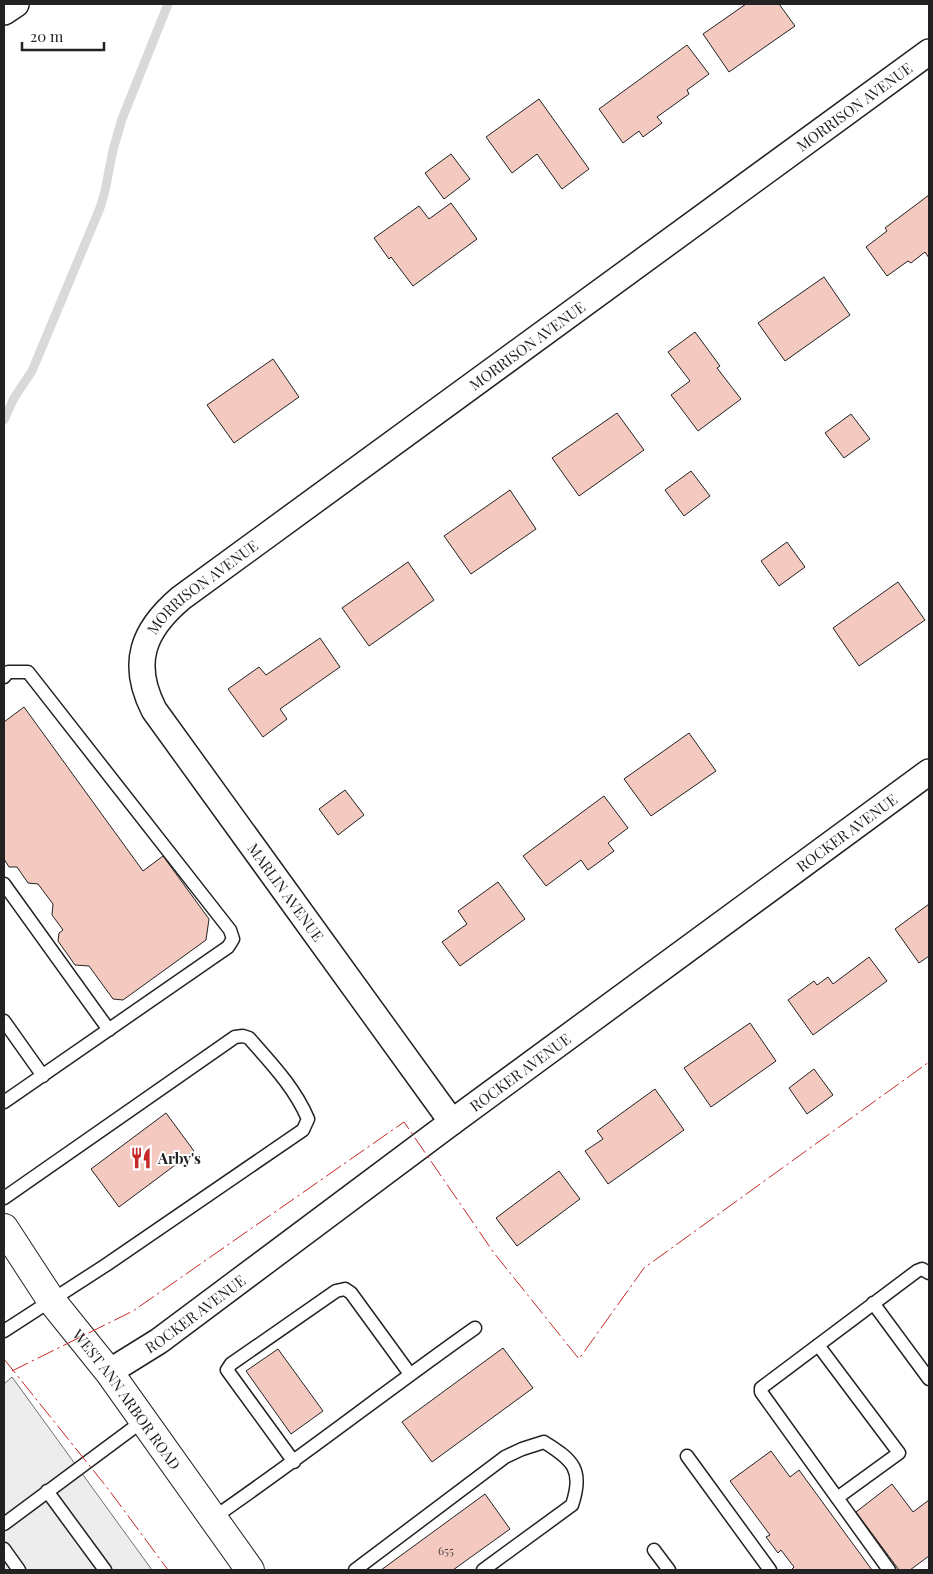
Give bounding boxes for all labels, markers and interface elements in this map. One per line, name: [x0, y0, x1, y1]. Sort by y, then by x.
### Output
scale bar: [22, 20, 105, 52]
text: 20 m: [30, 26, 64, 46]
street label: MORRISON AVENUE: [792, 58, 916, 156]
street label: MORRISON AVENUE: [465, 296, 589, 394]
street label: MORRISON AVENUE: [142, 535, 262, 638]
street label: ROCKER AVENUE: [792, 789, 901, 876]
street label: MARLIN AVENUE: [244, 839, 328, 945]
street label: ROCKER AVENUE: [466, 1028, 574, 1116]
restaurant icon: Arby's: [128, 1145, 154, 1171]
place label: Arby's: [157, 1148, 201, 1168]
street label: ROCKER AVENUE: [141, 1270, 249, 1357]
street label: WEST ANN ARBOR ROAD: [68, 1324, 185, 1474]
house number: 655: [438, 1542, 454, 1558]

